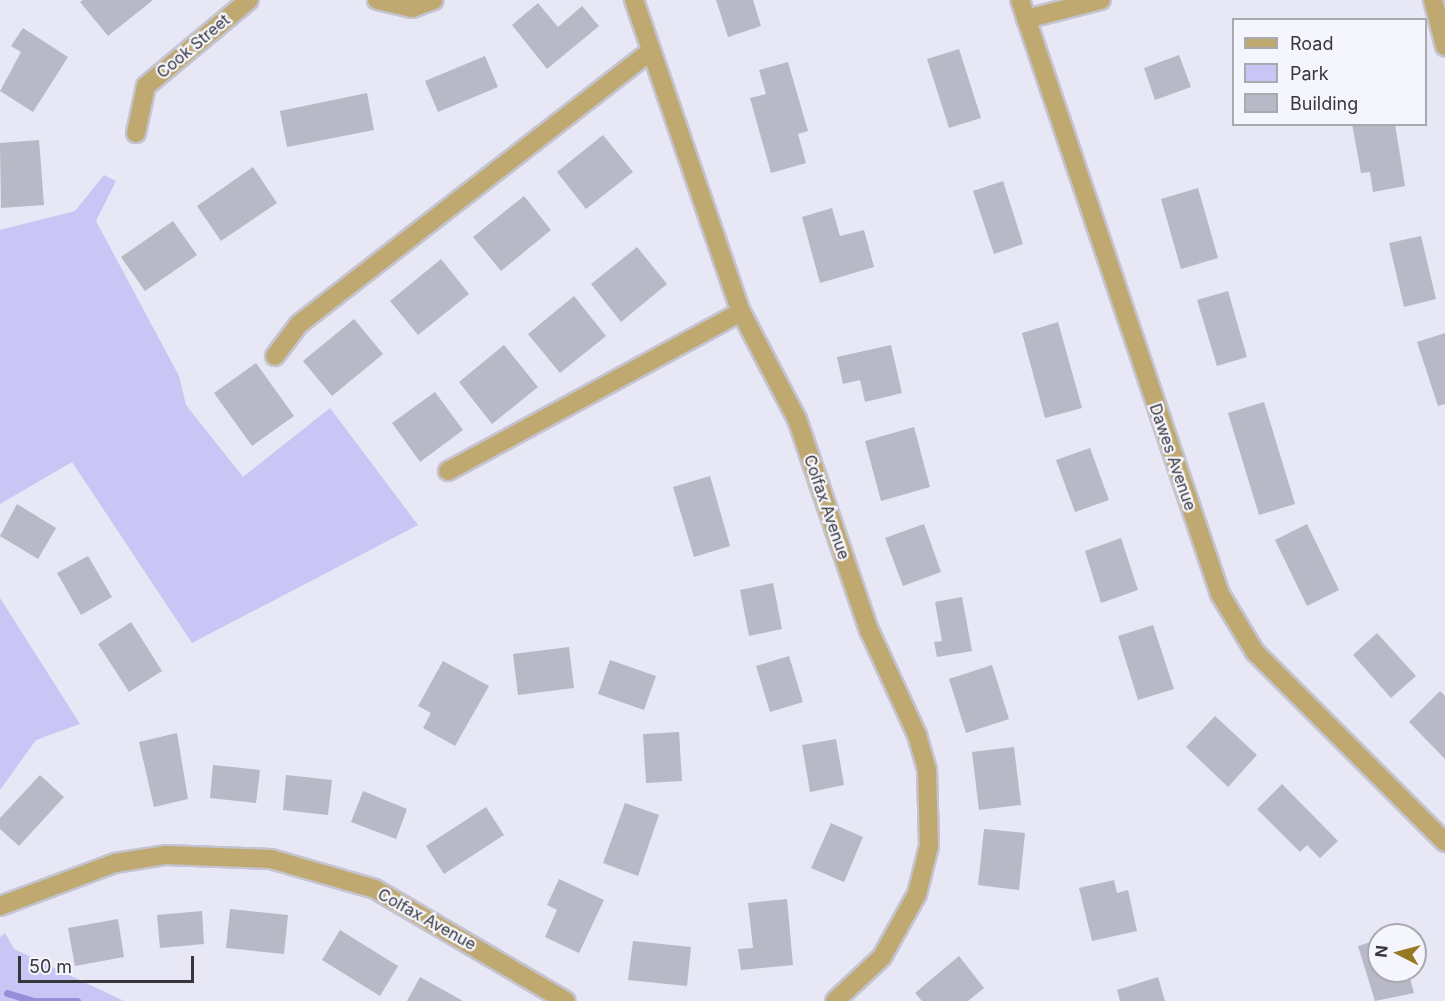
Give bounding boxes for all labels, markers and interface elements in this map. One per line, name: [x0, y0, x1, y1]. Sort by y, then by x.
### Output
street label: Cook Street: [153, 10, 233, 82]
legend: [1232, 18, 1427, 126]
text: Road: [1290, 33, 1333, 54]
text: Park: [1290, 63, 1329, 84]
text: Building: [1290, 93, 1358, 114]
street label: Dawes Avenue: [1146, 401, 1200, 513]
street label: Colfax Avenue: [800, 452, 854, 562]
street label: Colfax Avenue: [375, 884, 479, 954]
north arrow: [1367, 923, 1427, 983]
scale bar: [21, 944, 196, 982]
text: N: [1371, 944, 1392, 958]
text: 50 m: [29, 956, 72, 977]

